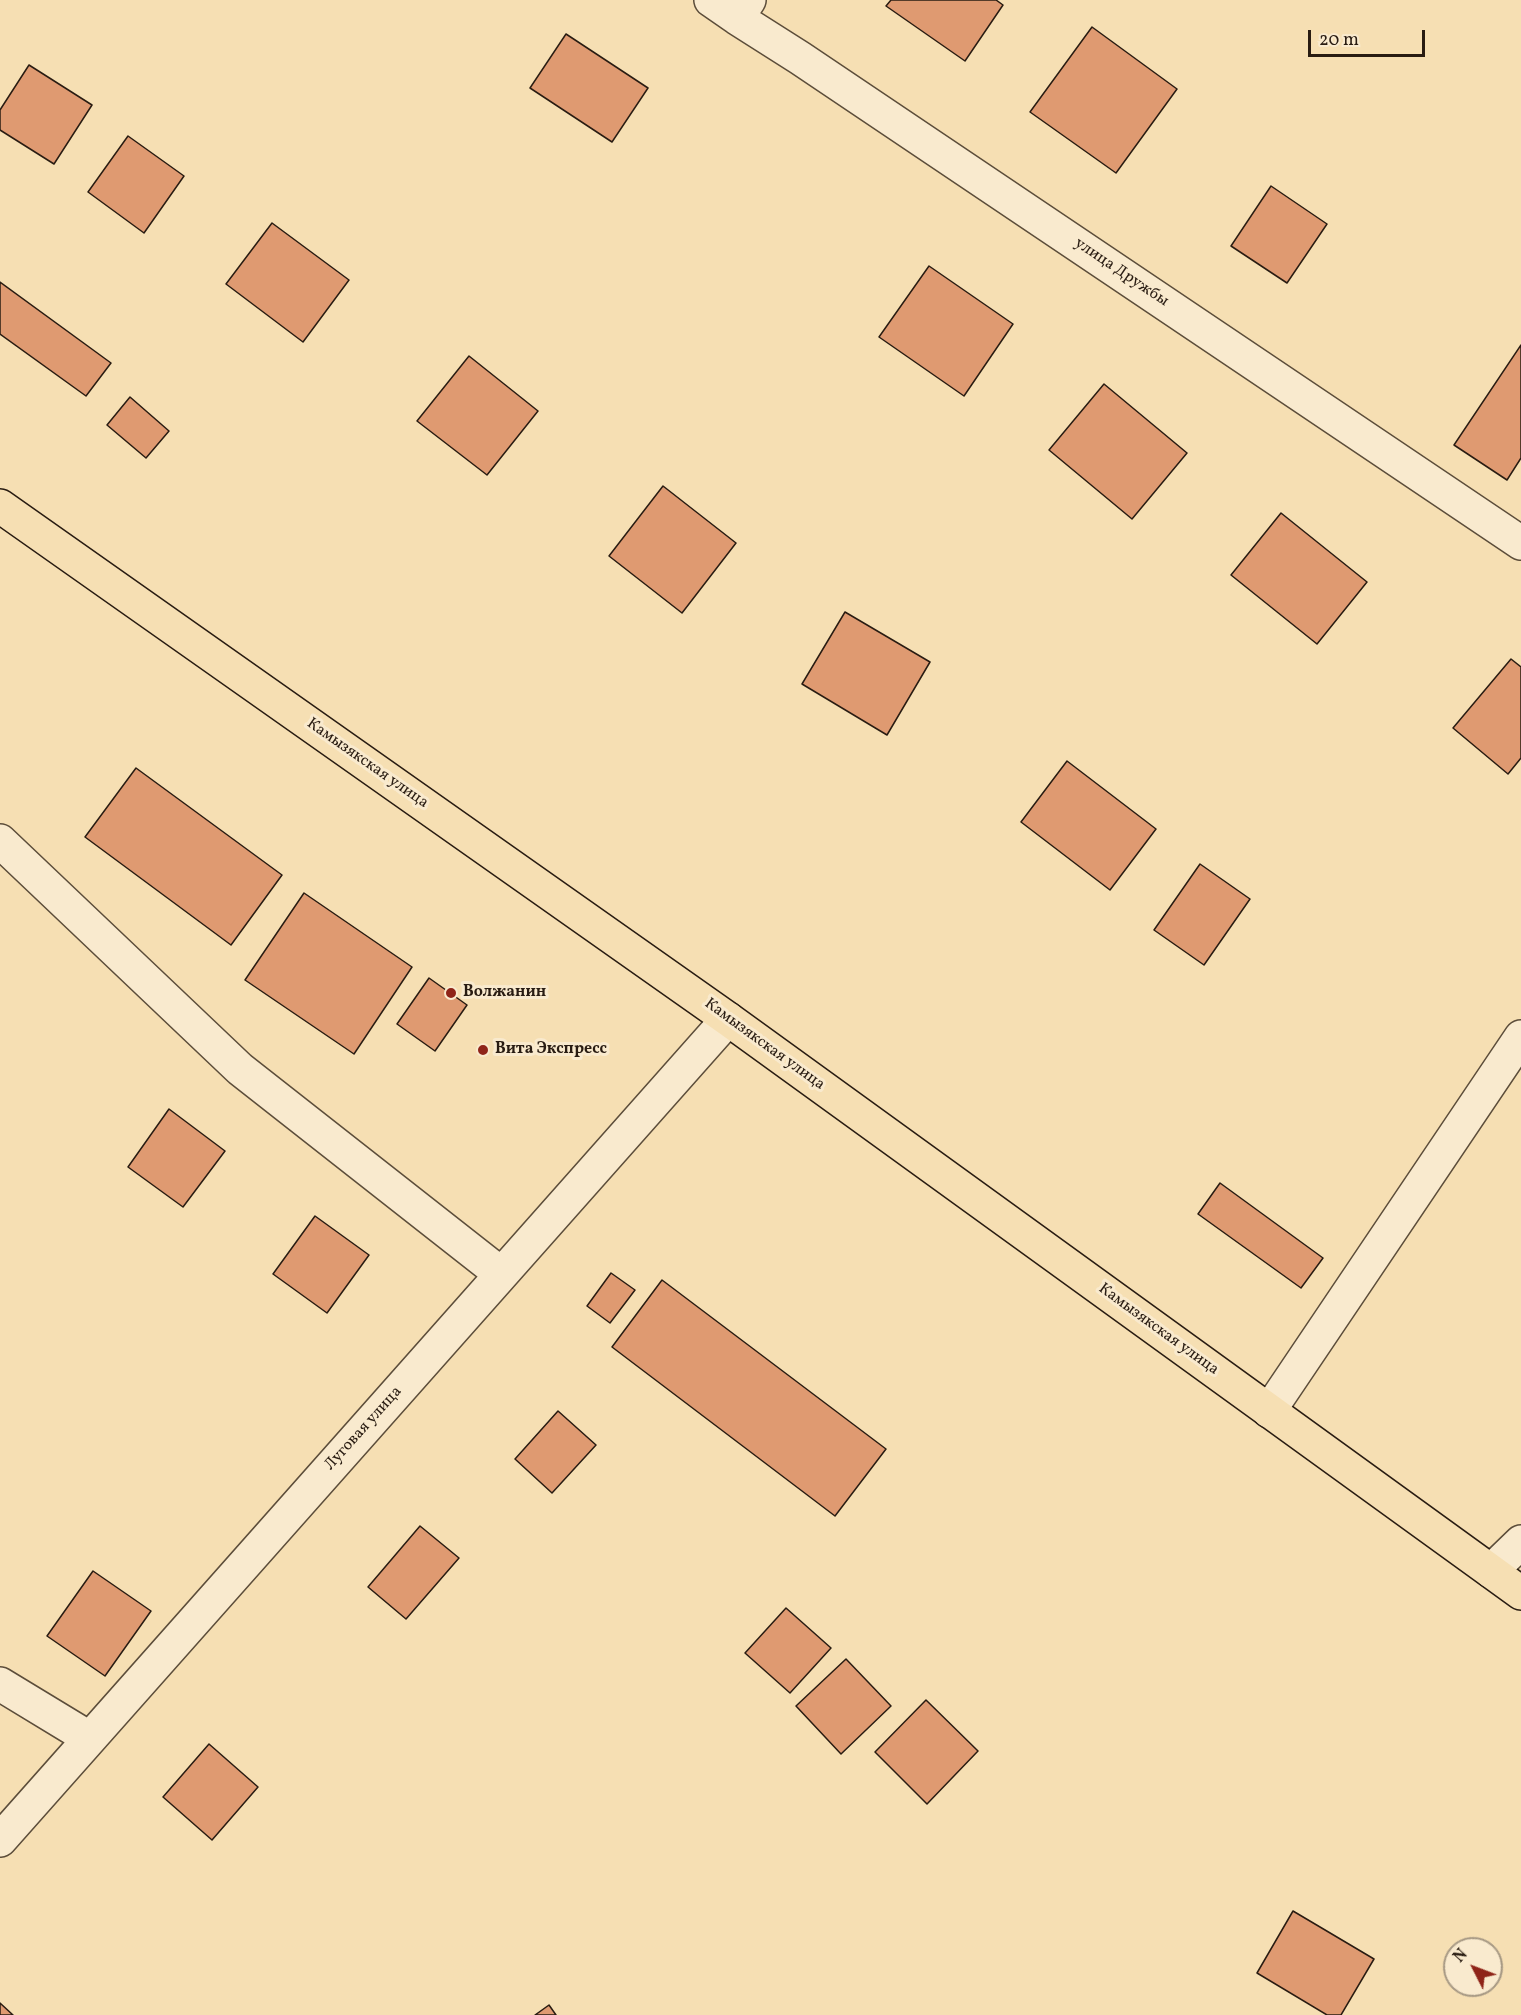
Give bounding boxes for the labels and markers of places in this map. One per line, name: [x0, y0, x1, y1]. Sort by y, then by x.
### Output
place label: Волжанин: [463, 983, 546, 1003]
marker: Волжанин: [444, 986, 458, 1000]
place label: Вита Экспресс: [495, 1040, 607, 1060]
marker: Вита Экспресс: [476, 1043, 490, 1057]

